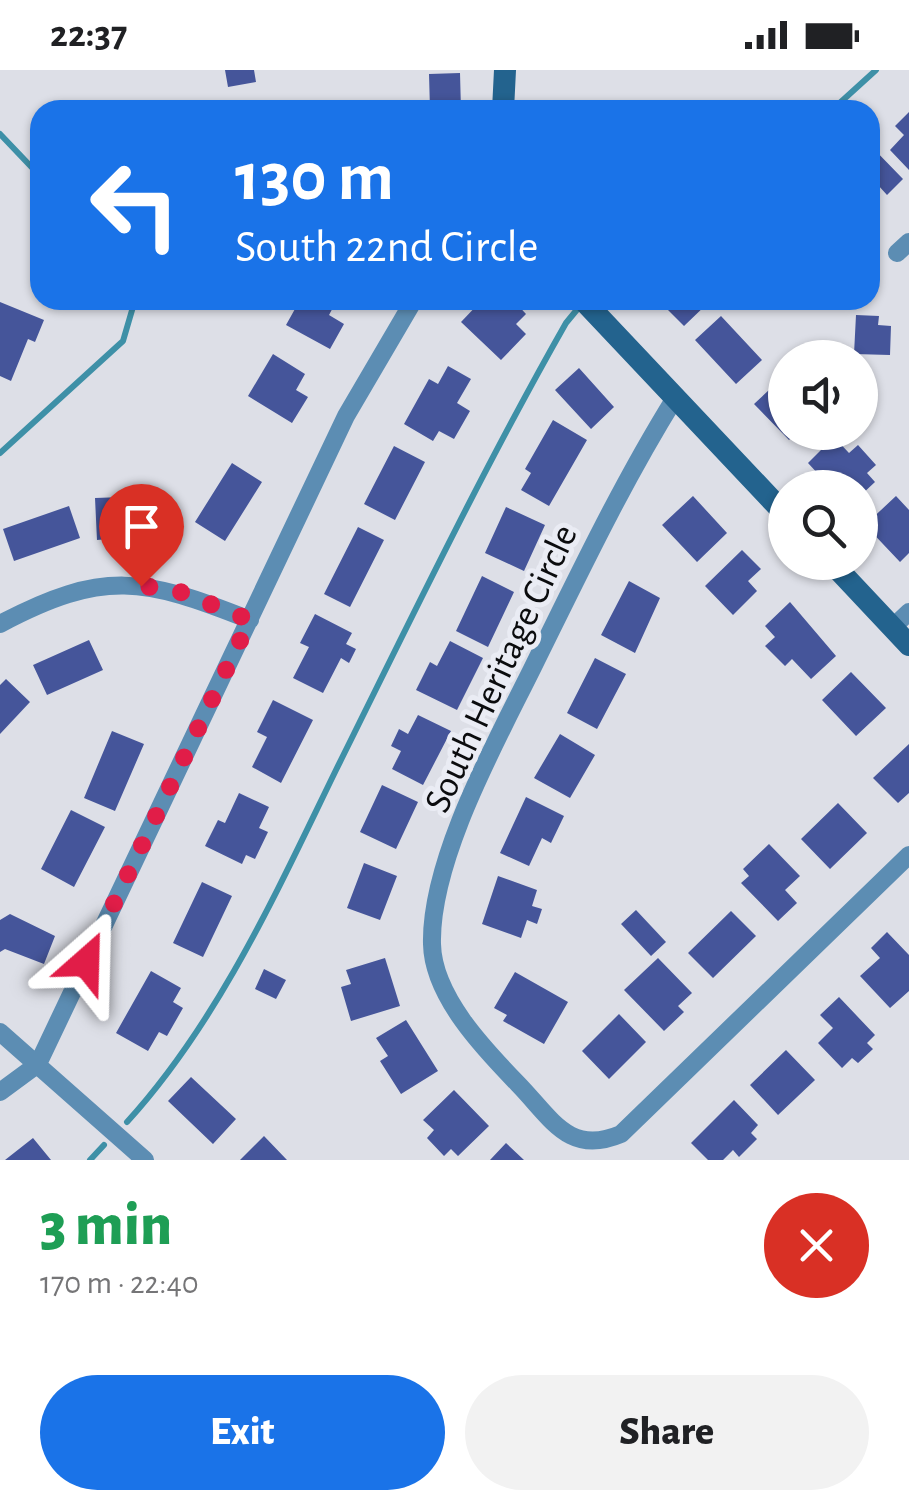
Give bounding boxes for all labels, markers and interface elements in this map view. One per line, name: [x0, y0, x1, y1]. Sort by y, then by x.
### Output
text: 22:37: [50, 16, 127, 54]
icon: left: [70, 140, 200, 270]
text: 130 m: [235, 143, 394, 213]
text: South 22nd Circle: [235, 225, 538, 270]
map controls: [768, 340, 878, 580]
button: sound: [768, 340, 878, 450]
button: search: [768, 470, 878, 580]
pin: [99, 484, 184, 587]
icon: arrive: [114, 499, 169, 554]
street label: South Heritage Circle: [419, 519, 585, 818]
position arrow: [34, 910, 138, 1014]
button: close: [764, 1193, 869, 1298]
text: 3 min: [40, 1196, 172, 1256]
text: 170 m · 22:40: [40, 1267, 199, 1299]
button: Exit: [40, 1375, 445, 1490]
button: Share: [465, 1375, 869, 1490]

